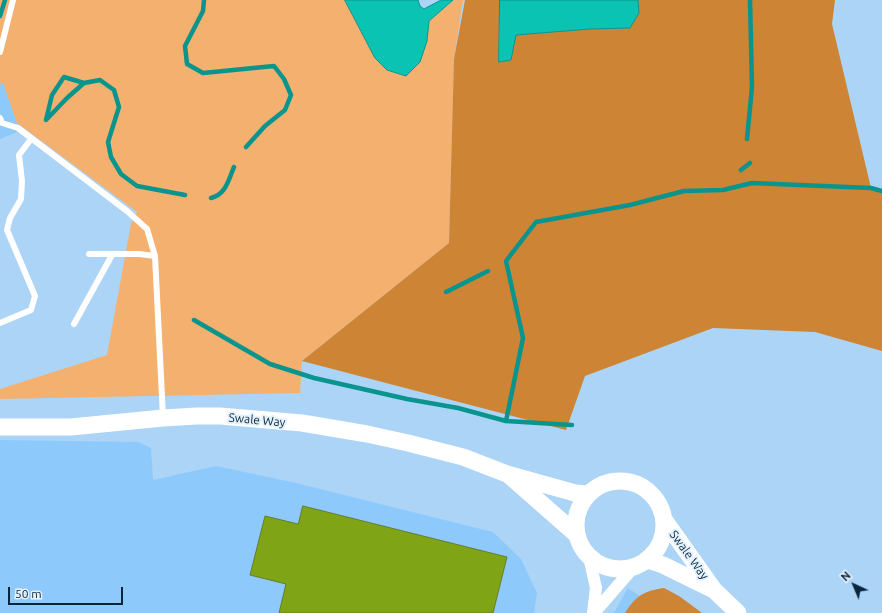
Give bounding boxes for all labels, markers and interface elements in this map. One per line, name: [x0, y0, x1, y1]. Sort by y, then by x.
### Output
street label: Swale Way: [228, 410, 286, 430]
street label: Swale Way: [666, 528, 712, 582]
north arrow: [834, 565, 874, 605]
text: N: [839, 569, 853, 584]
scale bar: [10, 579, 125, 605]
text: 50 m: [15, 587, 42, 600]

